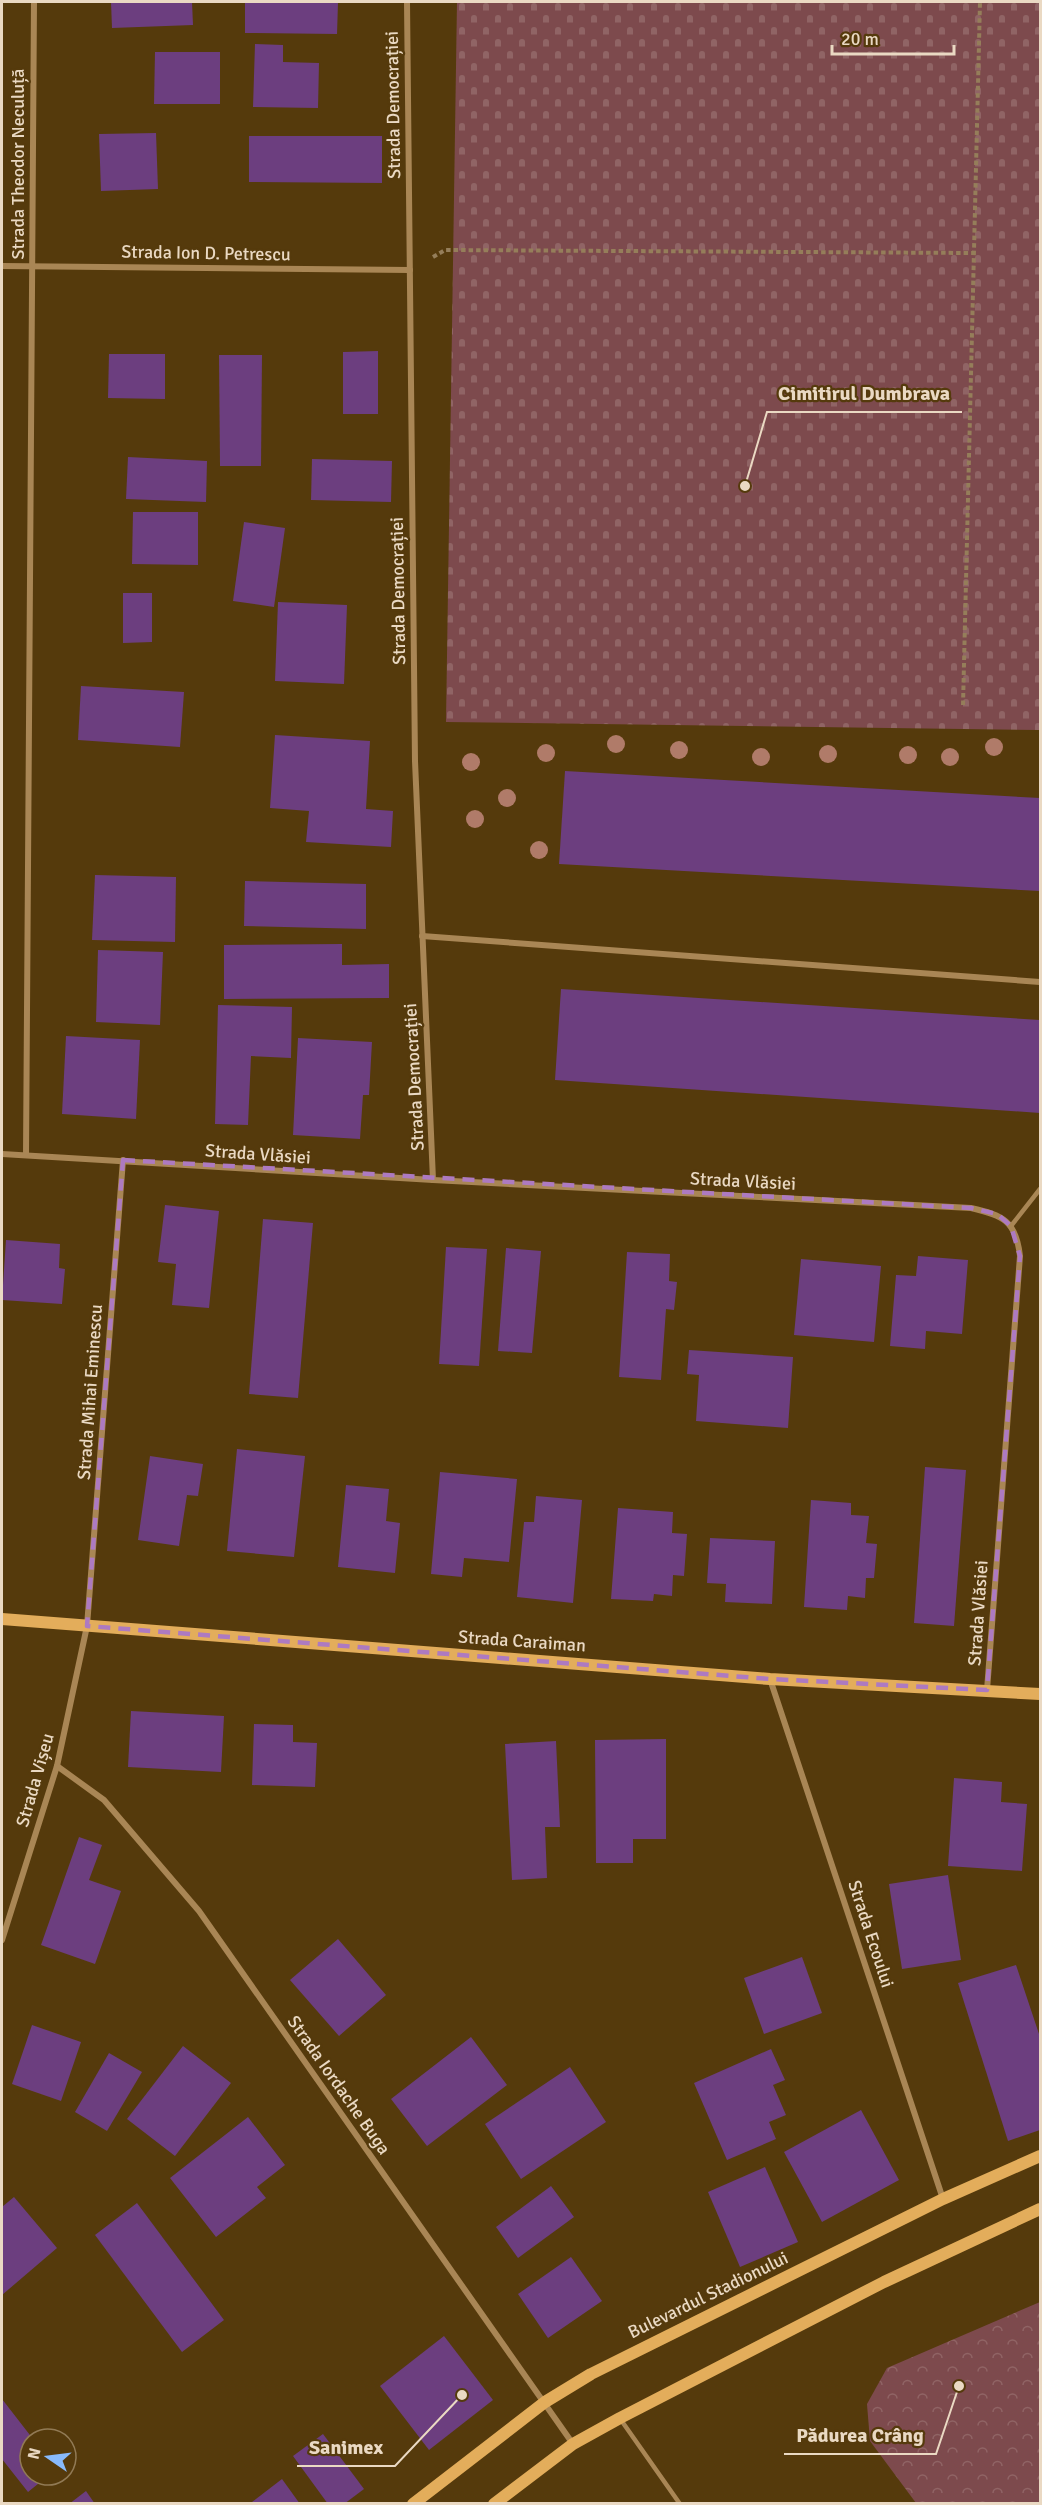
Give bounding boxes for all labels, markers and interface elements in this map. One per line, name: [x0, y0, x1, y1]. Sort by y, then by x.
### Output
scale bar: [832, 18, 954, 56]
text: 20 m: [841, 28, 879, 50]
street label: Strada Democrației: [381, 31, 405, 179]
street label: Strada Theodor Neculuță: [7, 69, 29, 259]
street label: Strada Ion D. Petrescu: [121, 241, 291, 265]
callout: Cimitirul Dumbrava: [767, 374, 962, 412]
text: Cimitirul Dumbrava: [778, 381, 950, 406]
street label: Strada Democrației: [386, 517, 410, 665]
street label: Strada Democrației: [399, 1003, 429, 1151]
street label: Strada Vlăsiei: [204, 1139, 312, 1169]
street label: Strada Vlăsiei: [690, 1167, 796, 1195]
street label: Strada Mihai Eminescu: [73, 1303, 107, 1481]
street label: Strada Vlăsiei: [963, 1559, 993, 1667]
street label: Strada Caraiman: [457, 1626, 587, 1656]
street label: Strada Vișeu: [11, 1731, 59, 1829]
street label: Strada Ecoului: [843, 1877, 899, 1991]
street label: Strada Iordache Buga: [283, 2011, 395, 2159]
street label: Bulevardul Stadionului: [624, 2247, 792, 2343]
callout: Pădurea Crâng: [784, 2416, 936, 2454]
text: Pădurea Crâng: [796, 2423, 924, 2448]
north arrow: [18, 2427, 78, 2487]
callout: Sanimex: [297, 2428, 395, 2466]
text: Sanimex: [309, 2435, 383, 2460]
text: N: [23, 2446, 45, 2461]

